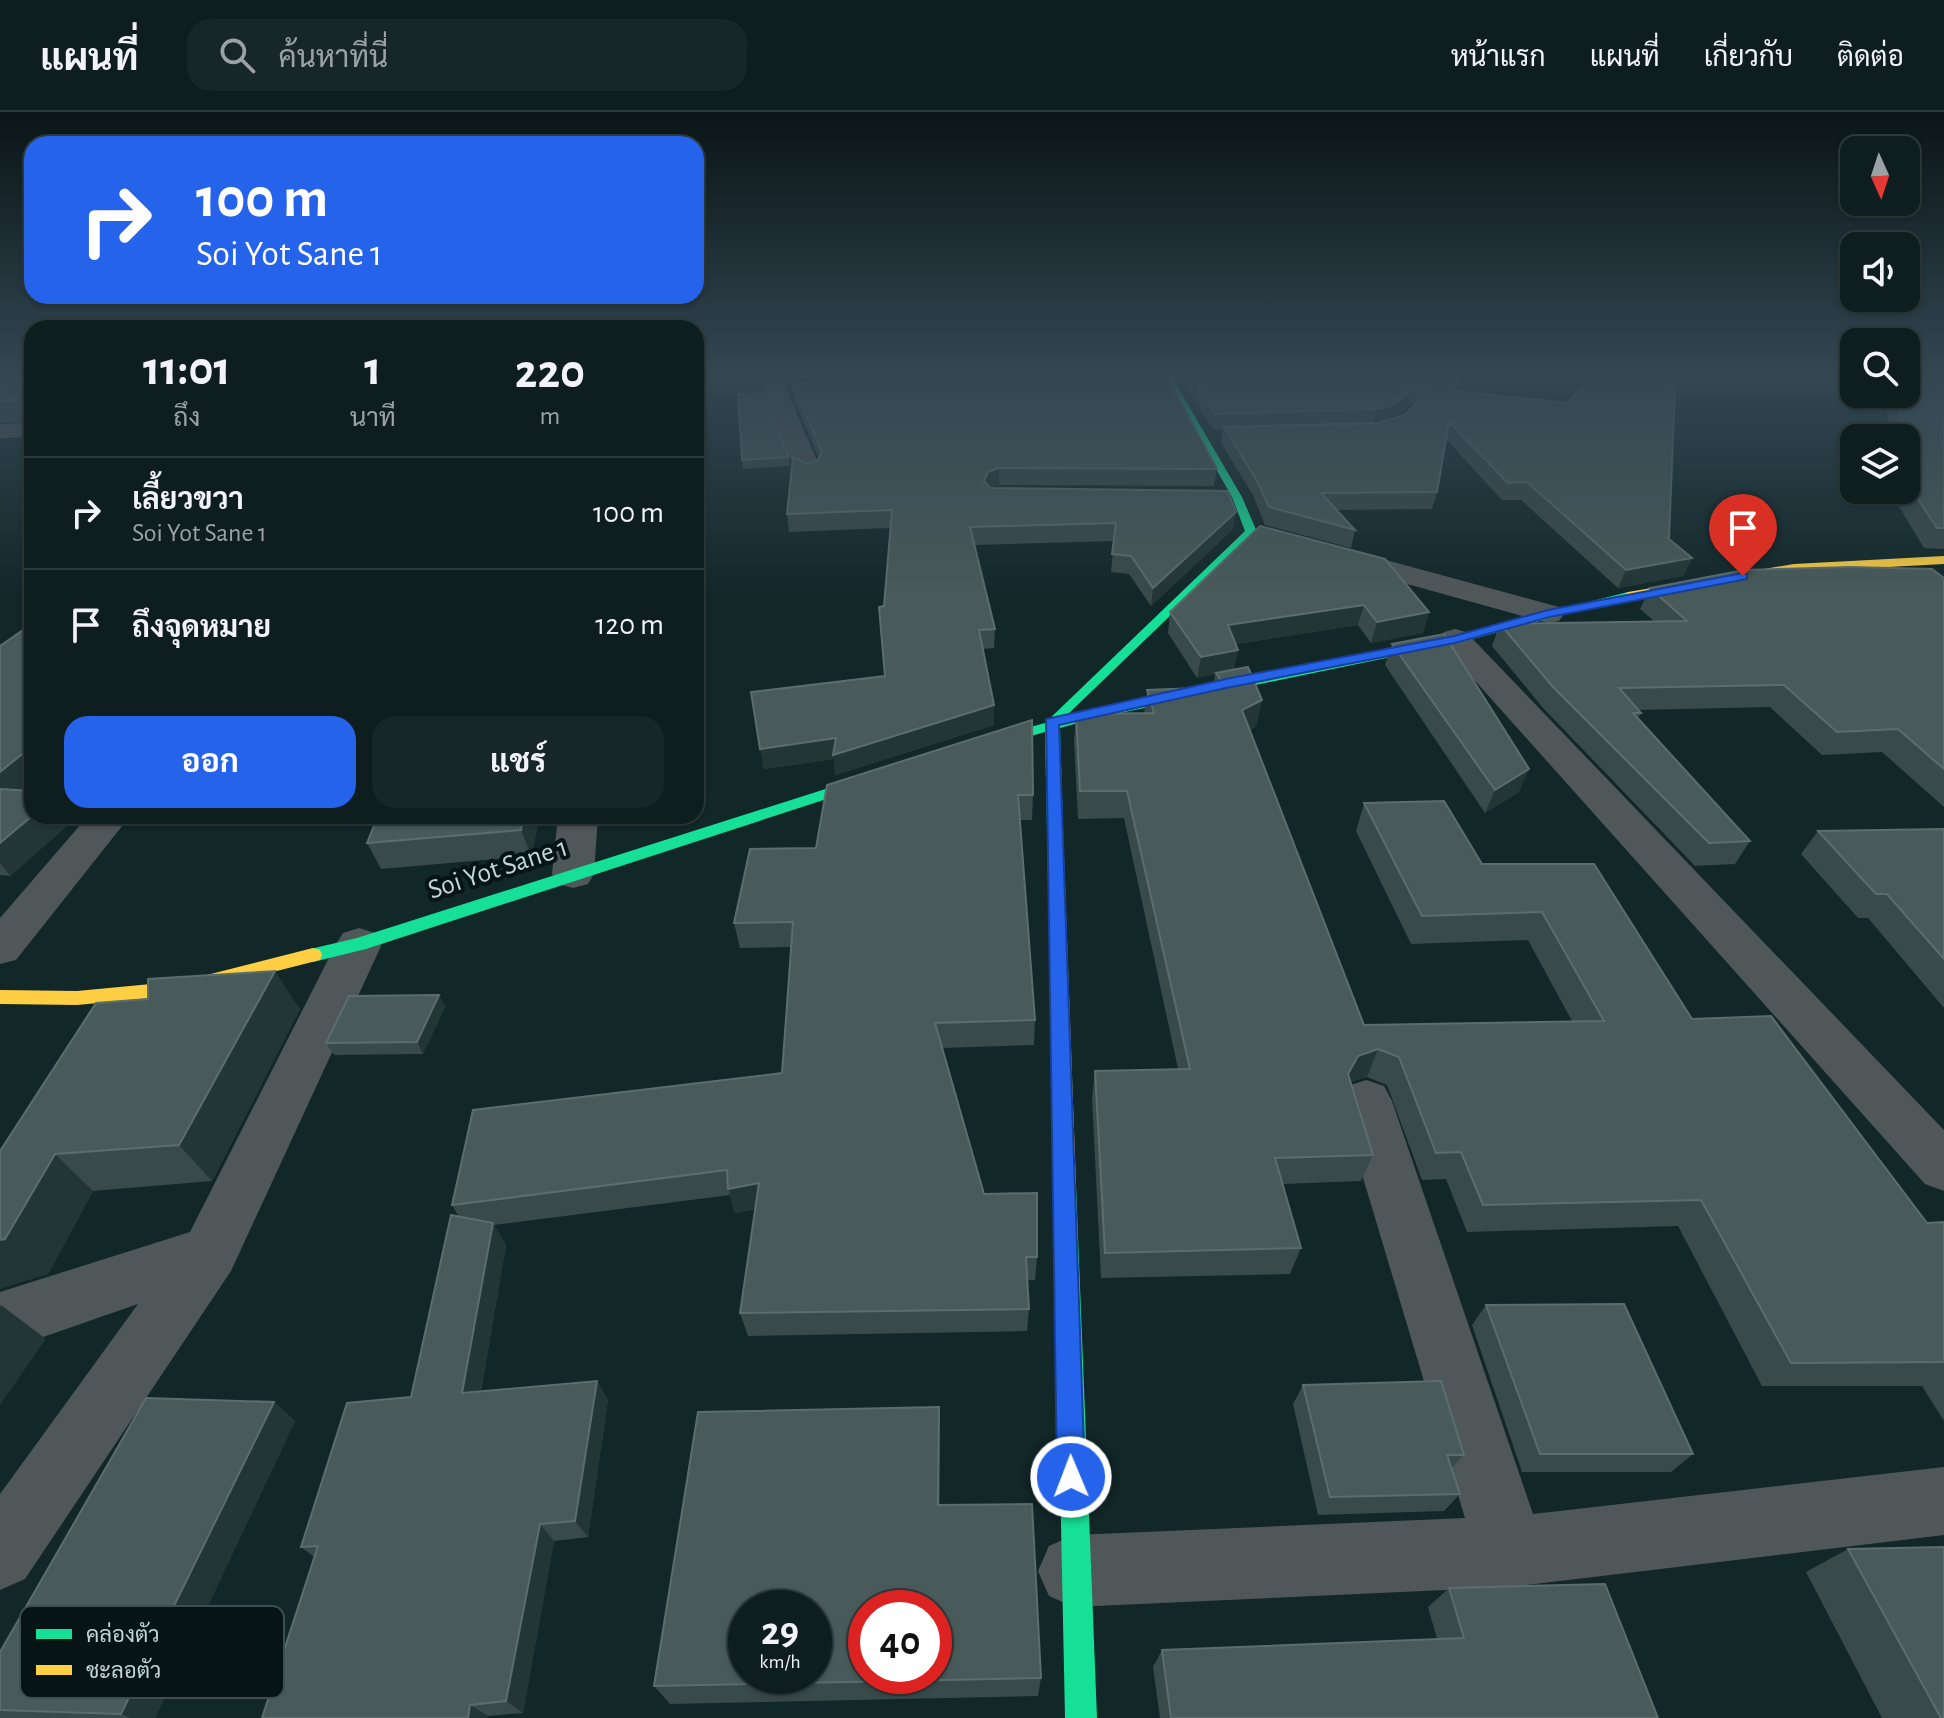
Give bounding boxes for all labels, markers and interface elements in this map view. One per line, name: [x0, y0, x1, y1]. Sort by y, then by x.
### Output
search box: [187, 19, 747, 91]
icon: search: [215, 33, 259, 77]
text: แผนที่: [40, 40, 139, 78]
text: ค้นหาที่นี่: [279, 43, 388, 73]
text: หน้าแรก: [1451, 44, 1546, 72]
text: แผนที่: [1590, 44, 1660, 72]
text: เกี่ยวกับ: [1704, 44, 1793, 72]
text: ติดต่อ: [1837, 44, 1904, 72]
north arrow: [1840, 136, 1920, 216]
map controls: [1840, 136, 1920, 504]
icon: right: [64, 168, 168, 272]
text: 100 m: [196, 171, 328, 227]
button: sound: [1840, 232, 1920, 312]
text: Soi Yot Sane 1: [196, 236, 382, 272]
button: search: [1840, 328, 1920, 408]
text: 11:01: [143, 346, 231, 394]
text: 1: [364, 346, 381, 394]
text: 220: [515, 349, 585, 397]
text: m: [540, 403, 560, 429]
text: ถึง: [173, 405, 200, 431]
text: นาที: [350, 405, 396, 431]
button: layers: [1840, 424, 1920, 504]
text: เลี้ยวขวา: [132, 485, 244, 515]
icon: right: [64, 491, 108, 535]
pin: [1709, 494, 1777, 576]
text: 100 m: [593, 498, 664, 528]
icon: arrive: [1721, 506, 1765, 550]
text: Soi Yot Sane 1: [132, 520, 267, 546]
icon: arrive: [64, 603, 108, 647]
text: 120 m: [595, 610, 664, 640]
text: ถึงจุดหมาย: [132, 613, 271, 643]
button: ออก: [64, 716, 356, 808]
button: แชร์: [372, 716, 664, 808]
street label: Soi Yot Sane 1: [425, 833, 571, 905]
position arrow: [1029, 1435, 1113, 1519]
speed limit sign: 40: [848, 1590, 952, 1694]
legend: [20, 1606, 284, 1698]
text: 29: [761, 1612, 799, 1652]
text: คล่องตัว: [86, 1621, 160, 1646]
text: km/h: [759, 1652, 801, 1672]
text: ชะลอตัว: [86, 1657, 161, 1682]

